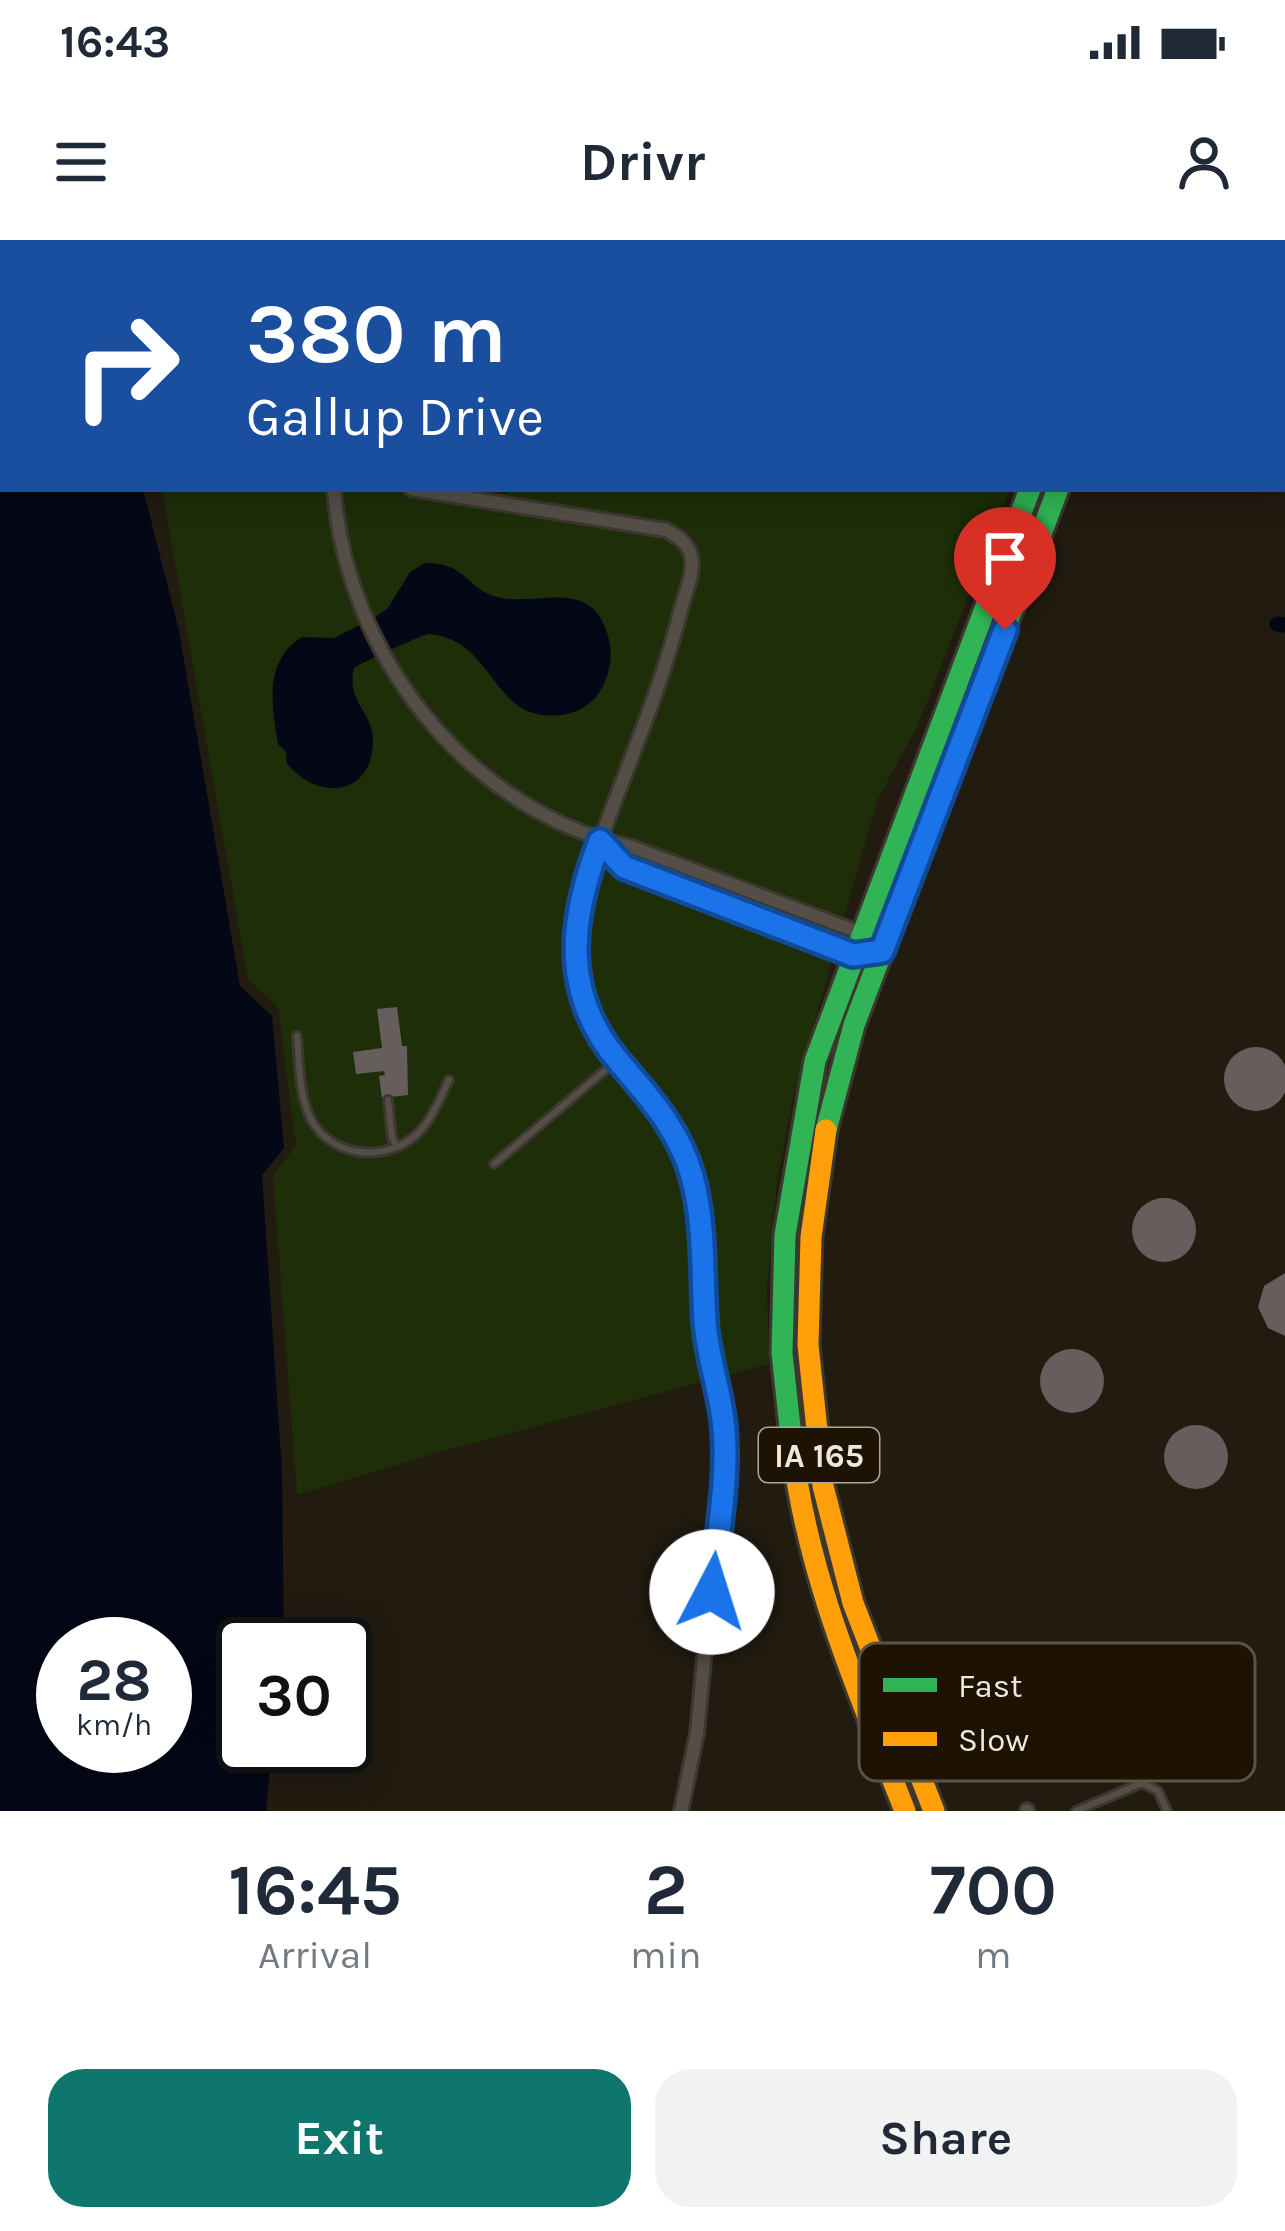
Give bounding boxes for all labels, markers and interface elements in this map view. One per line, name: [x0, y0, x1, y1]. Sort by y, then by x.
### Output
text: 16:43: [60, 16, 170, 68]
icon: menu: [48, 129, 114, 195]
icon: person: [1171, 129, 1237, 195]
text: Drivr: [580, 130, 705, 194]
text: 380 m: [246, 285, 507, 383]
icon: right: [48, 288, 204, 444]
text: Gallup Drive: [246, 385, 544, 449]
pin: [954, 507, 1056, 630]
icon: arrive: [972, 525, 1038, 591]
road number: IA 165: [759, 1428, 879, 1482]
position arrow: [649, 1529, 775, 1655]
speed limit sign: 30: [216, 1617, 372, 1773]
legend: [859, 1643, 1255, 1781]
text: 28: [76, 1645, 152, 1715]
text: Fast: [958, 1667, 1022, 1705]
text: km/h: [76, 1707, 152, 1743]
text: Slow: [958, 1721, 1029, 1759]
text: 16:45: [228, 1848, 402, 1932]
text: 2: [644, 1848, 688, 1932]
text: 700: [930, 1848, 1057, 1932]
text: Arrival: [258, 1932, 372, 1978]
text: min: [630, 1932, 702, 1978]
text: m: [975, 1932, 1012, 1978]
button: Exit: [48, 2069, 631, 2207]
button: Share: [655, 2069, 1237, 2207]

